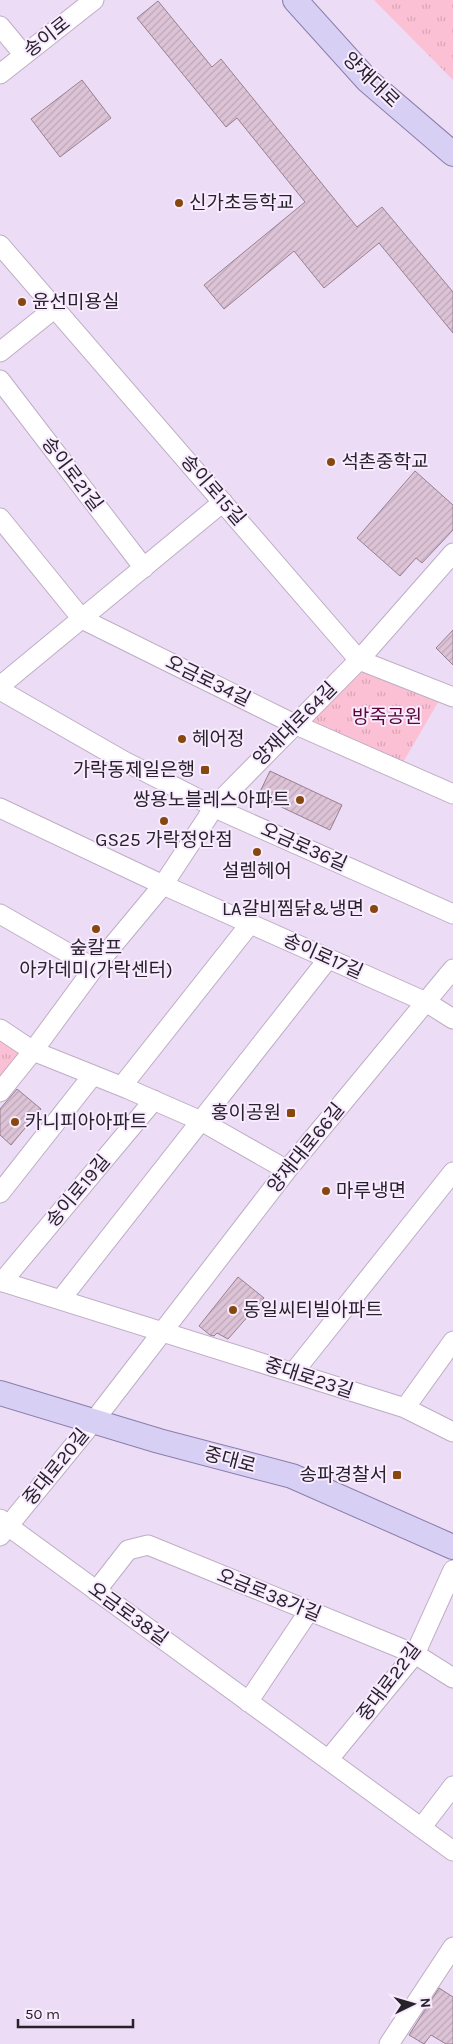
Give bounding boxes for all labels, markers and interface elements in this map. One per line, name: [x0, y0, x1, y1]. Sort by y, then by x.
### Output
street label: 송이로: [20, 12, 74, 62]
street label: 양재대로: [338, 48, 404, 112]
place label: 신가초등학교: [189, 192, 294, 214]
marker: 신가초등학교: [173, 197, 185, 209]
place label: 윤선미용실: [32, 291, 119, 313]
marker: 윤선미용실: [16, 296, 28, 308]
street label: 송이로21길: [37, 433, 107, 515]
street label: 송이로15길: [176, 450, 250, 530]
place label: 석촌중학교: [341, 451, 428, 473]
marker: 석촌중학교: [325, 456, 337, 468]
street label: 오금로34길: [162, 651, 254, 711]
street label: 양재대로64길: [249, 678, 341, 770]
park label: 방죽공원: [352, 706, 422, 728]
place label: 헤어정: [192, 728, 244, 750]
marker: 헤어정: [176, 733, 188, 745]
place label: 가락동제일은행: [73, 759, 195, 781]
marker: 가락동제일은행: [199, 764, 211, 776]
place label: 쌍용노블레스아파트: [133, 789, 290, 811]
marker: 쌍용노블레스아파트: [294, 794, 306, 806]
marker: GS25 가락정안점: [158, 815, 170, 827]
street label: 오금로36길: [257, 818, 351, 876]
place label: GS25 가락정안점: [95, 829, 233, 851]
marker: 설렘헤어: [251, 846, 263, 858]
place label: 설렘헤어: [222, 860, 292, 882]
place label: LA갈비찜닭&냉면: [222, 898, 364, 920]
marker: LA갈비찜닭&냉면: [368, 903, 380, 915]
marker: 숲칼프 아카데미(가락센터): [90, 923, 102, 935]
street label: 송이로17길: [280, 929, 366, 983]
place label: 숲칼프 아카데미(가락센터): [19, 937, 173, 981]
street label: 양재대로66길: [263, 1099, 349, 1197]
place label: 홍이공원: [211, 1102, 281, 1124]
marker: 홍이공원: [285, 1107, 297, 1119]
place label: 카니피아아파트: [25, 1111, 147, 1133]
marker: 카니피아아파트: [9, 1116, 21, 1128]
street label: 송이로19길: [42, 1151, 114, 1231]
place label: 마루냉면: [336, 1180, 406, 1202]
marker: 마루냉면: [320, 1185, 332, 1197]
place label: 동일씨티빌아파트: [243, 1299, 383, 1321]
marker: 동일씨티빌아파트: [227, 1304, 239, 1316]
street label: 중대로23길: [262, 1353, 356, 1403]
street label: 중대로20길: [18, 1424, 94, 1510]
street label: 중대로: [202, 1443, 258, 1477]
place label: 송파경찰서: [300, 1464, 387, 1486]
marker: 송파경찰서: [391, 1469, 403, 1481]
street label: 오금로38가길: [214, 1564, 324, 1626]
street label: 오금로38길: [84, 1578, 172, 1650]
street label: 중대로22길: [353, 1639, 425, 1725]
north arrow: [388, 1979, 438, 2029]
scale bar: [18, 1996, 132, 2028]
text: N: [417, 1997, 434, 2009]
text: 50 m: [25, 2005, 60, 2023]

